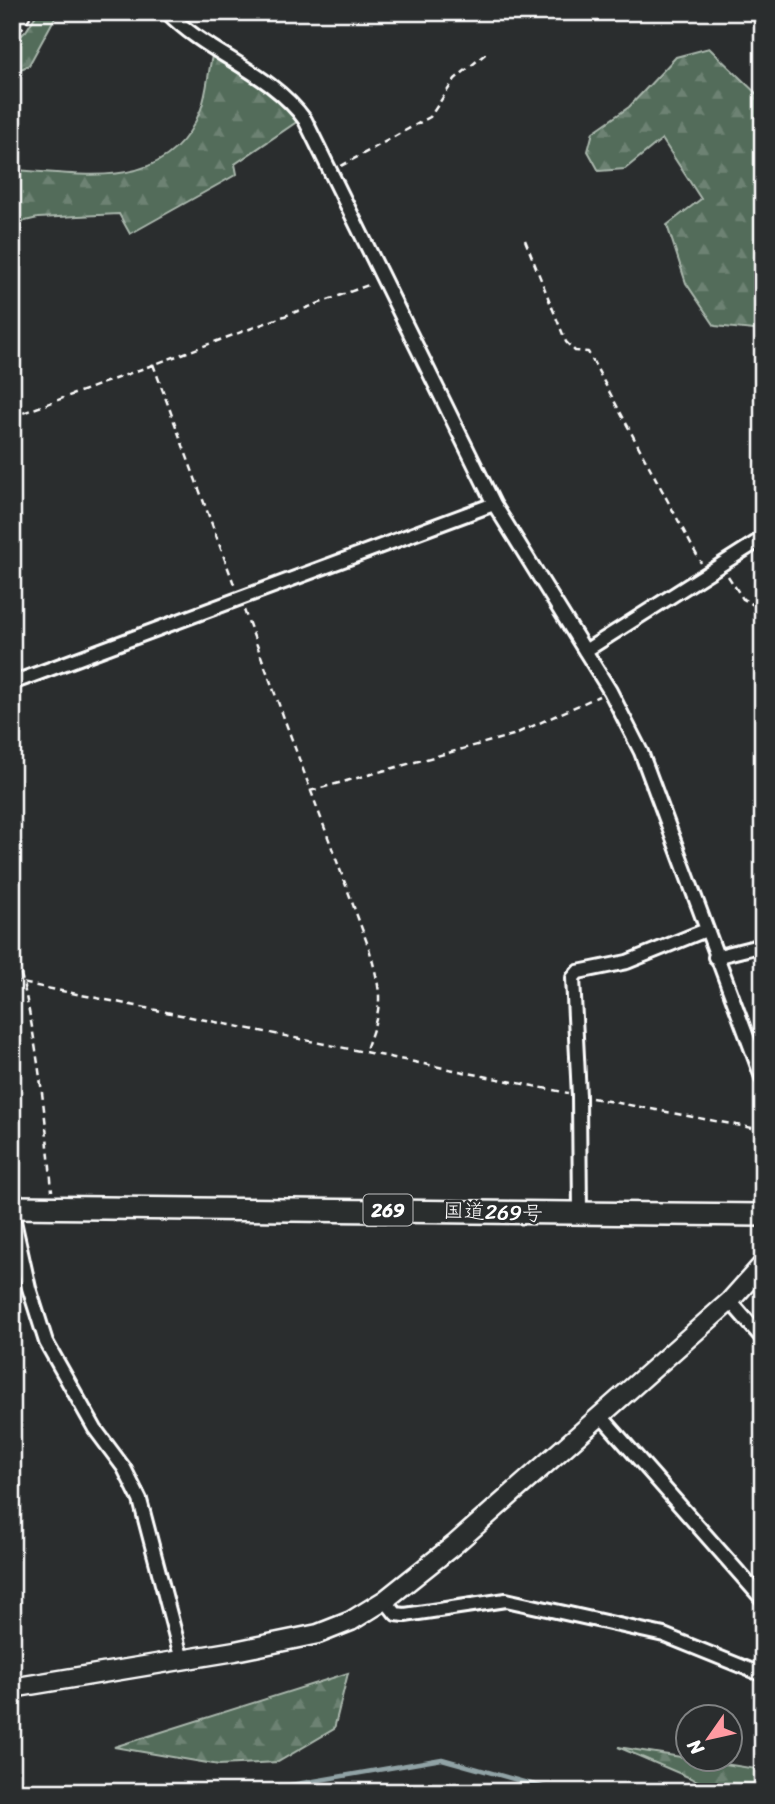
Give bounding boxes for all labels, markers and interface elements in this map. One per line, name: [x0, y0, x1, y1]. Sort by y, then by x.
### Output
street label: 国道269号: [442, 1191, 544, 1233]
road number: 269: [364, 1194, 412, 1226]
north arrow: [674, 1702, 744, 1772]
text: N: [677, 1732, 713, 1763]

